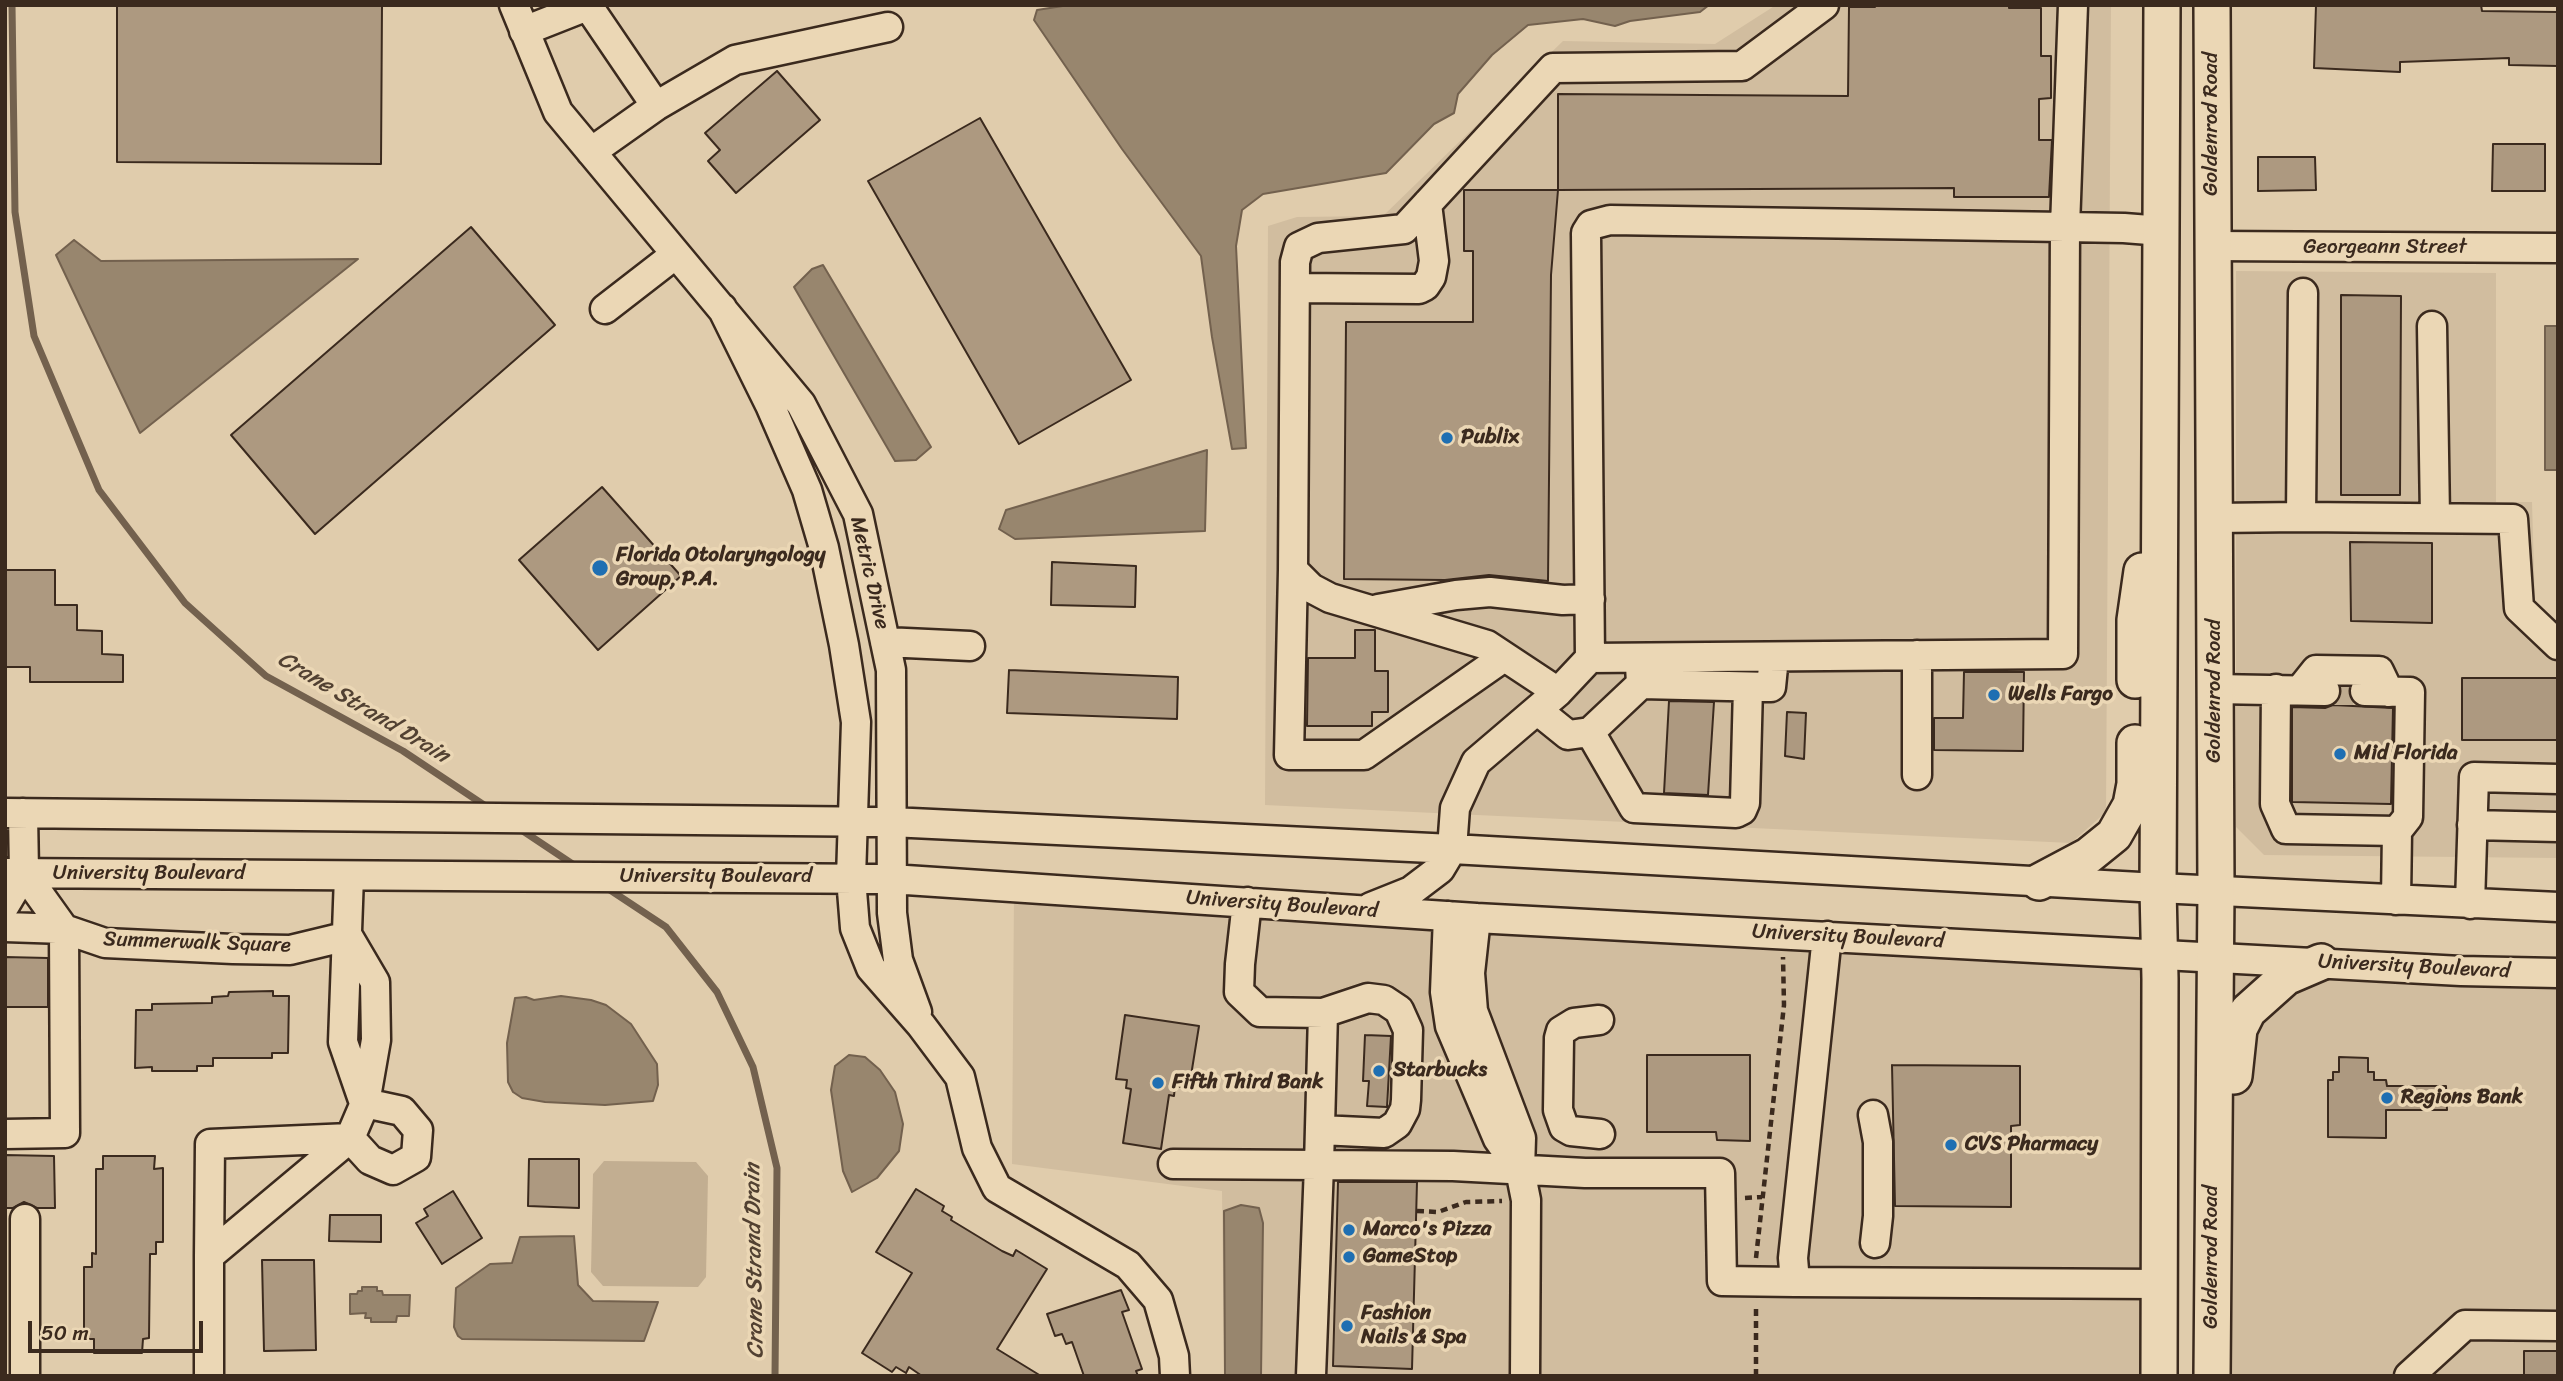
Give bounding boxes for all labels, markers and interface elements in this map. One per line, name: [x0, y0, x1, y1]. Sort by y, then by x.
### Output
street label: Goldenrod Road: [2199, 52, 2225, 196]
street label: Georgeann Street: [2303, 235, 2467, 261]
place label: Publix: [1461, 425, 1519, 451]
marker: Publix: [1439, 430, 1455, 446]
street label: Metric Drive: [844, 514, 894, 632]
place label: Florida Otolaryngology Group, P.A.: [616, 543, 825, 593]
marker: Florida Otolaryngology Group, P.A.: [590, 558, 610, 578]
street label: Goldenrod Road: [2202, 619, 2228, 763]
water label: Crane Strand Drain: [272, 646, 454, 770]
place label: Wells Fargo: [2008, 682, 2113, 708]
marker: Wells Fargo: [1986, 687, 2002, 703]
place label: Mid Florida: [2354, 741, 2458, 767]
marker: Mid Florida: [2332, 746, 2348, 762]
street label: University Boulevard: [53, 861, 245, 887]
street label: University Boulevard: [620, 864, 812, 890]
street label: University Boulevard: [1185, 886, 1379, 924]
street label: University Boulevard: [1751, 919, 1945, 955]
street label: Summerwalk Square: [103, 927, 291, 959]
street label: University Boulevard: [2317, 949, 2511, 985]
place label: Starbucks: [1393, 1058, 1487, 1084]
marker: Starbucks: [1371, 1063, 1387, 1079]
place label: Fifth Third Bank: [1172, 1070, 1323, 1096]
marker: Fifth Third Bank: [1150, 1075, 1166, 1091]
place label: Regions Bank: [2401, 1085, 2523, 1111]
marker: Regions Bank: [2379, 1090, 2395, 1106]
place label: CVS Pharmacy: [1965, 1132, 2098, 1158]
marker: CVS Pharmacy: [1943, 1137, 1959, 1153]
water label: Crane Strand Drain: [739, 1163, 771, 1359]
street label: Goldenrod Road: [2199, 1185, 2225, 1329]
place label: Marco's Pizza: [1363, 1217, 1491, 1243]
marker: Marco's Pizza: [1341, 1222, 1357, 1238]
place label: GameStop: [1363, 1244, 1457, 1270]
marker: GameStop: [1341, 1249, 1357, 1265]
place label: Fashion Nails & Spa: [1361, 1301, 1467, 1351]
scale bar: [32, 1308, 206, 1352]
text: 50 m: [41, 1314, 89, 1352]
marker: Fashion Nails & Spa: [1339, 1318, 1355, 1334]

